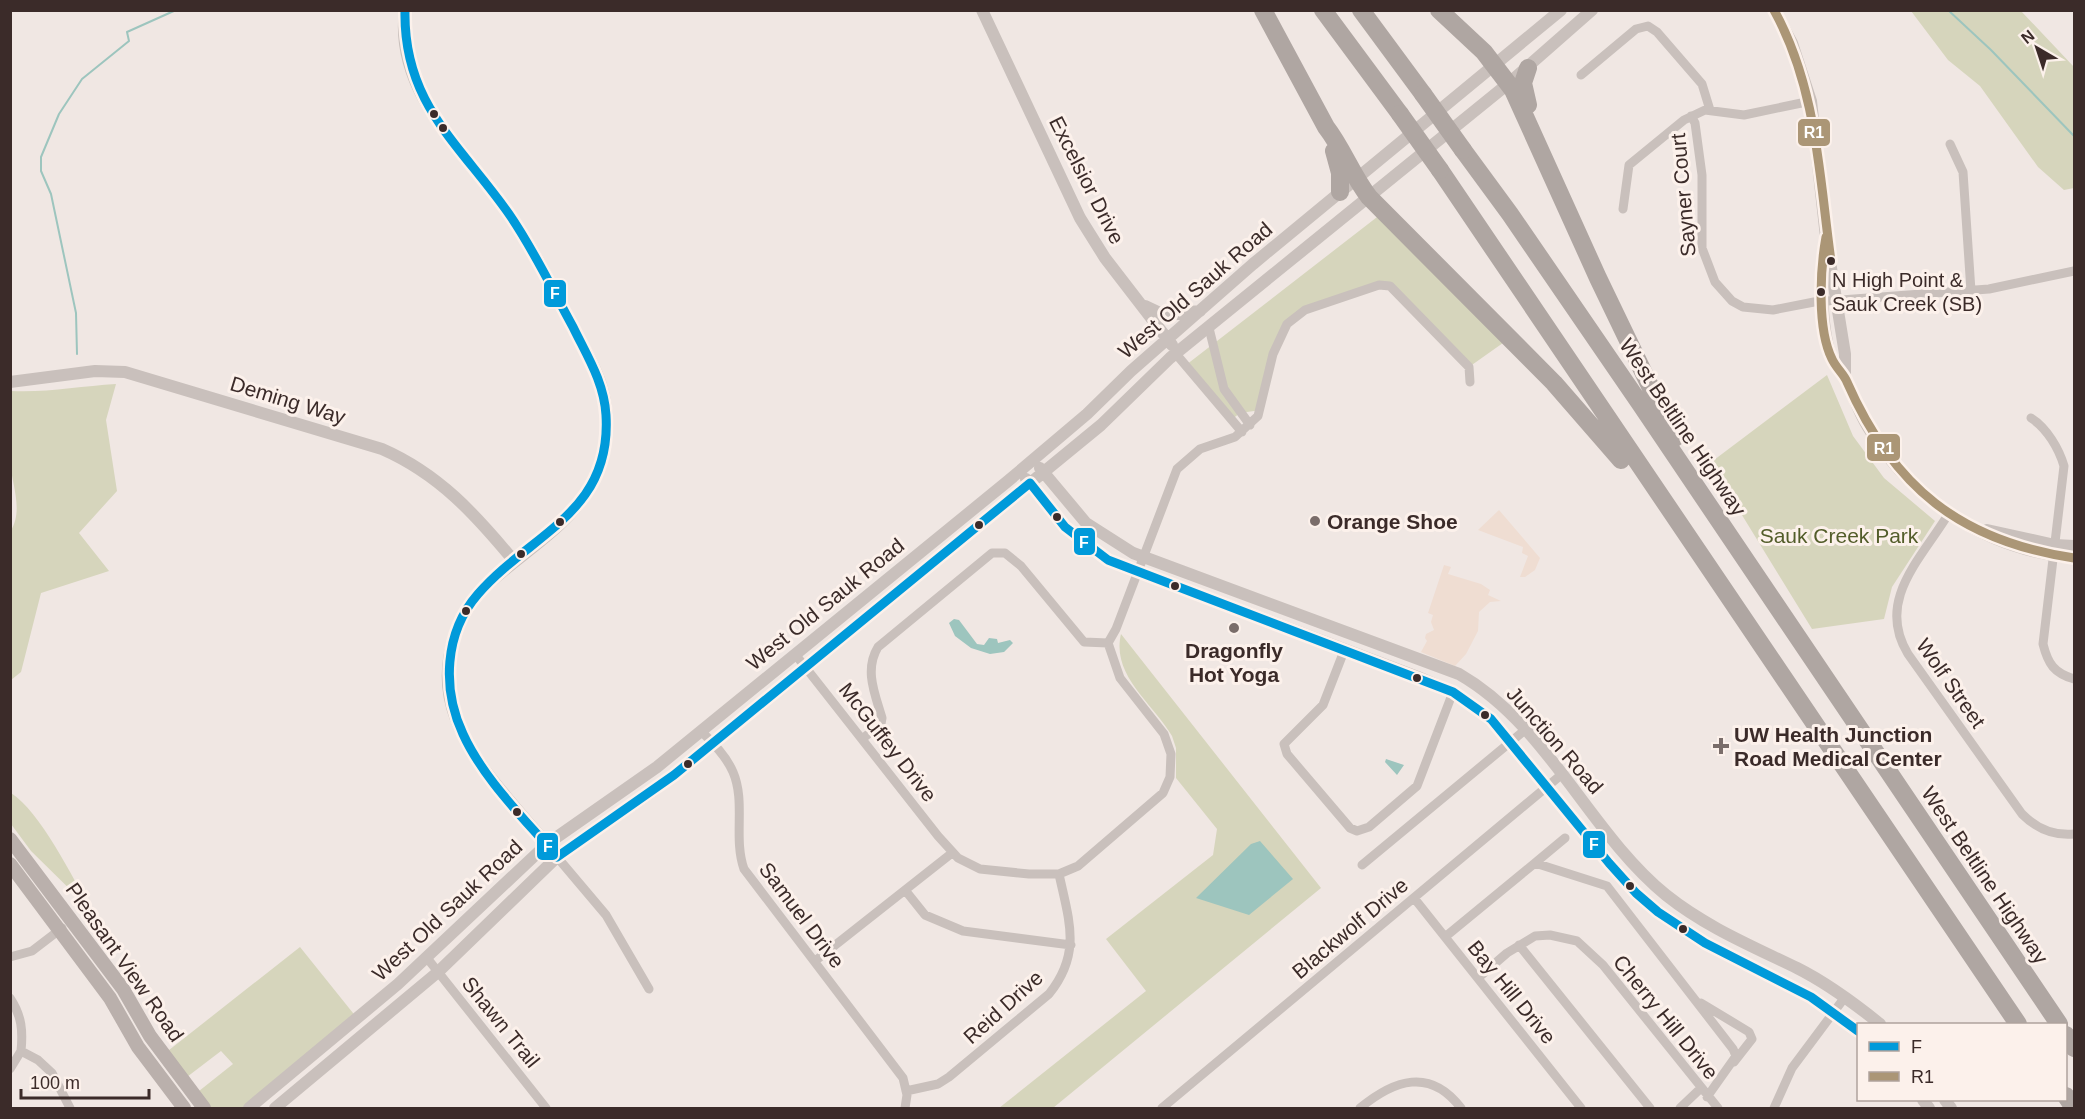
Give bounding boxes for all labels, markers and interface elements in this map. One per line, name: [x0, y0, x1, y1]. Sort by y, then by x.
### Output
north arrow: [2007, 18, 2067, 78]
text: N: [2018, 26, 2038, 47]
unlabelled marker: [428, 108, 440, 120]
street label: Excelsior Drive: [1045, 112, 1129, 248]
line badge: R1: [1797, 118, 1831, 147]
unlabelled marker: [437, 122, 449, 134]
text: R1: [1804, 124, 1824, 141]
street label: Sayner Court: [1666, 132, 1700, 258]
street label: West Old Sauk Road: [1114, 217, 1276, 363]
unlabelled marker: [1825, 255, 1837, 267]
place label: N High Point & Sauk Creek (SB): [1832, 269, 1982, 315]
line badge: F: [543, 279, 567, 308]
text: F: [550, 285, 560, 302]
marker: N High Point & Sauk Creek (SB): [1815, 286, 1827, 298]
street label: West Beltline Highway: [1615, 334, 1751, 520]
street label: Deming Way: [228, 372, 349, 429]
line badge: R1: [1866, 433, 1901, 462]
text: R1: [1874, 440, 1894, 457]
place label: Orange Shoe: [1327, 510, 1458, 533]
unlabelled marker: [1051, 511, 1063, 523]
marker: Orange Shoe: [1308, 514, 1322, 528]
unlabelled marker: [554, 516, 566, 528]
unlabelled marker: [973, 519, 985, 531]
park label: Sauk Creek Park: [1760, 524, 1919, 547]
line badge: F: [1073, 527, 1096, 556]
street label: West Old Sauk Road: [742, 533, 908, 675]
text: F: [1079, 534, 1089, 551]
unlabelled marker: [515, 548, 527, 560]
unlabelled marker: [1169, 580, 1181, 592]
unlabelled marker: [460, 605, 472, 617]
marker: Dragonfly Hot Yoga: [1227, 621, 1241, 635]
street label: Wolf Street: [1912, 634, 1990, 732]
place label: Dragonfly Hot Yoga: [1185, 639, 1283, 686]
unlabelled marker: [1411, 672, 1423, 684]
street label: McGuffey Drive: [835, 678, 941, 806]
street label: Junction Road: [1502, 682, 1608, 798]
unlabelled marker: [1479, 709, 1491, 721]
place label: UW Health Junction Road Medical Center: [1734, 723, 1942, 770]
marker: UW Health Junction Road Medical Center: [1712, 737, 1730, 755]
unlabelled marker: [682, 758, 694, 770]
street label: West Beltline Highway: [1917, 782, 2053, 968]
unlabelled marker: [511, 806, 523, 818]
line badge: F: [1582, 830, 1606, 859]
line badge: F: [536, 832, 559, 861]
street label: West Old Sauk Road: [368, 835, 526, 985]
text: F: [1589, 836, 1599, 853]
text: F: [543, 838, 553, 855]
street label: Samuel Drive: [755, 858, 849, 972]
street label: Blackwolf Drive: [1288, 873, 1412, 983]
street label: Pleasant View Road: [61, 878, 189, 1046]
unlabelled marker: [1624, 880, 1636, 892]
unlabelled marker: [1677, 923, 1689, 935]
street label: Bay Hill Drive: [1463, 936, 1561, 1048]
street label: Cherry Hill Drive: [1609, 950, 1723, 1084]
street label: Reid Drive: [959, 966, 1047, 1048]
street label: Shawn Trail: [458, 972, 544, 1072]
legend: [1857, 1023, 2067, 1101]
text: F: [1911, 1037, 1922, 1057]
scale bar: [21, 1062, 148, 1100]
text: R1: [1911, 1067, 1934, 1087]
text: 100 m: [30, 1073, 80, 1093]

